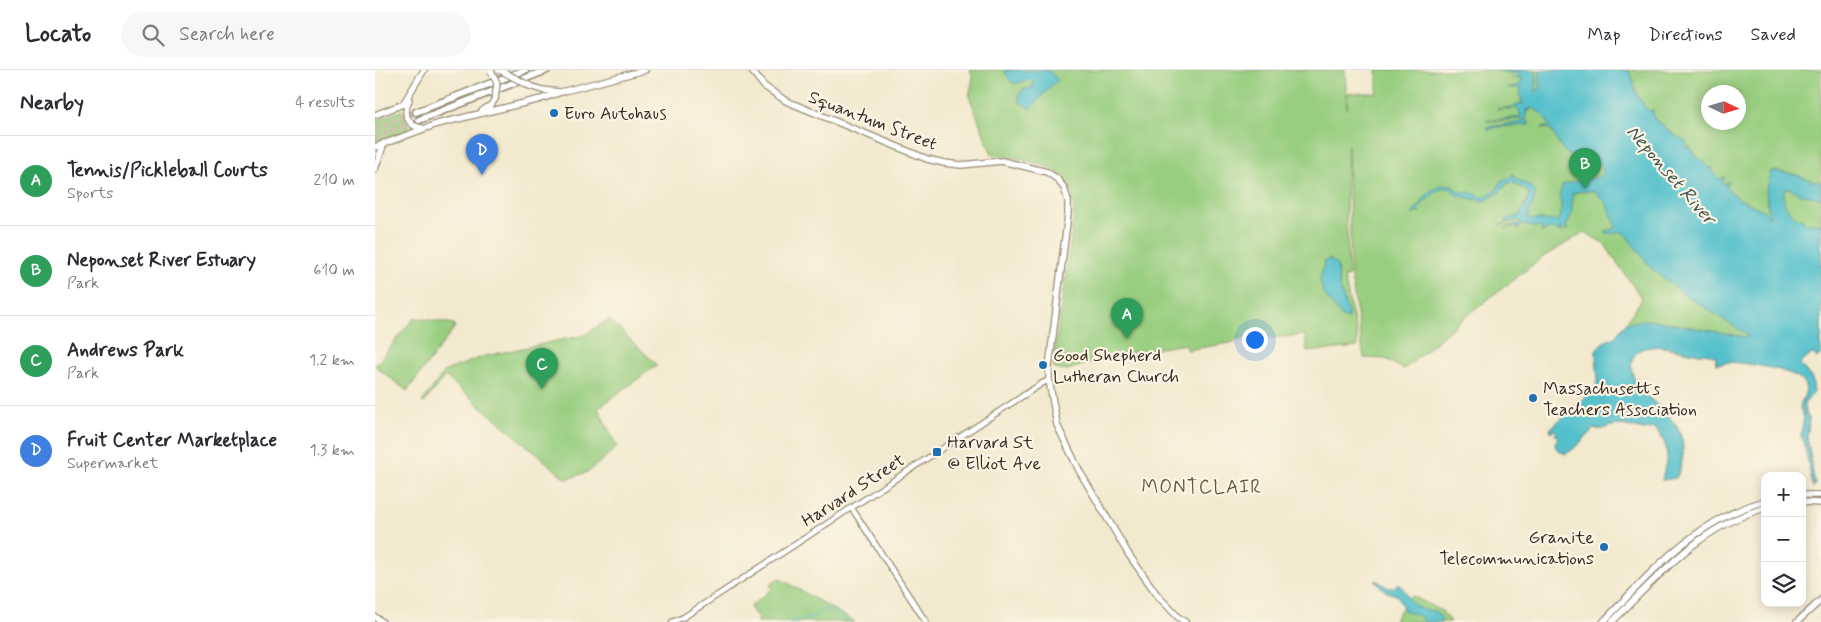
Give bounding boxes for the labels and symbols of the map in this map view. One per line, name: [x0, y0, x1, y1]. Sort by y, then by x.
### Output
street label: Squantum Street: [805, 85, 941, 157]
north arrow: [1701, 85, 1746, 130]
place label: Euro Autohaus: [564, 102, 667, 126]
marker: Euro Autohaus: [548, 107, 560, 119]
water label: Neponset River: [1621, 120, 1723, 232]
pin: D: [466, 134, 498, 175]
pin: B: [1569, 148, 1601, 189]
pin: A: [1111, 298, 1143, 339]
your location: [1242, 327, 1268, 353]
place label: Good Shepherd Lutheran Church: [1053, 344, 1179, 389]
pin: C: [526, 348, 558, 389]
marker: Good Shepherd Lutheran Church: [1037, 359, 1049, 371]
place label: Massachusetts Teachers Association: [1543, 377, 1697, 422]
marker: Massachusetts Teachers Association: [1527, 392, 1539, 404]
place label: Harvard St @ Elliot Ave: [947, 431, 1041, 476]
marker: Harvard St @ Elliot Ave: [931, 446, 943, 458]
street label: Harvard Street: [797, 449, 910, 533]
district label: MONTCLAIR: [1142, 475, 1262, 500]
place label: Granite Telecommunications: [1439, 526, 1594, 571]
marker: Granite Telecommunications: [1598, 541, 1610, 553]

